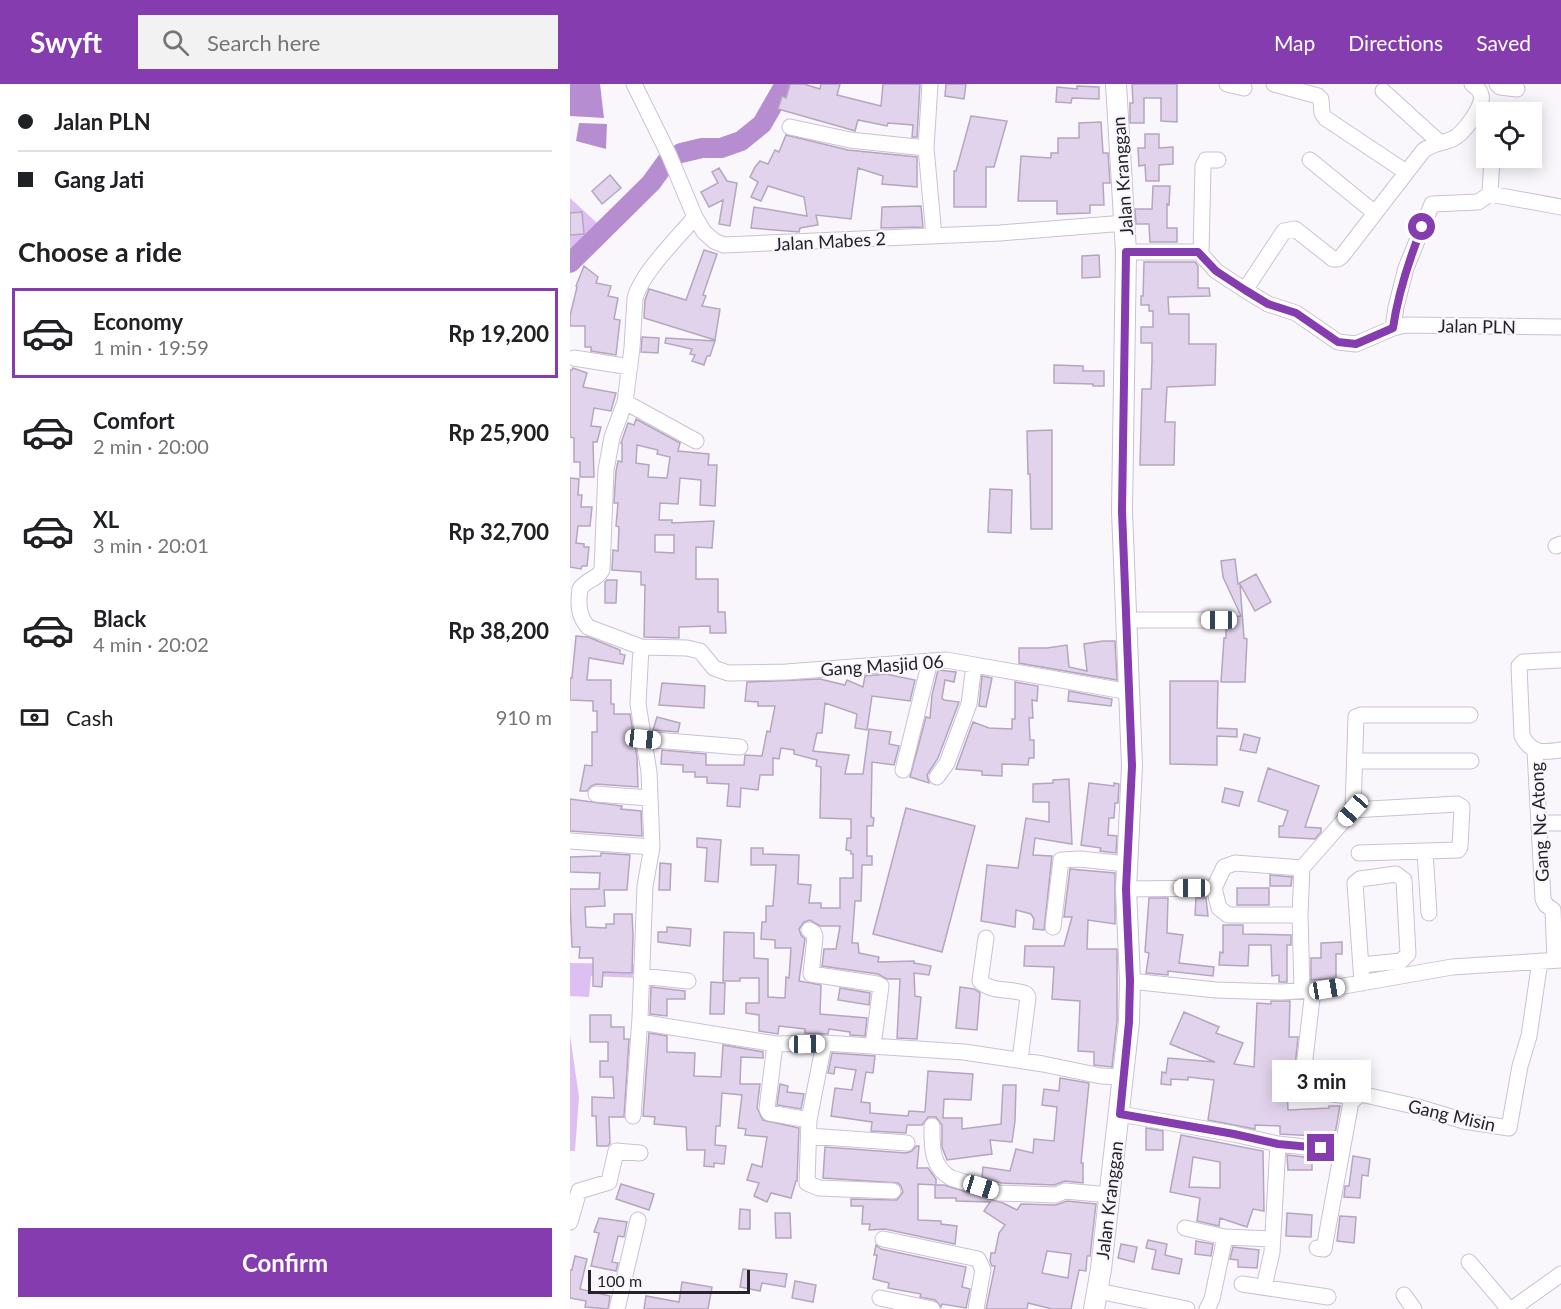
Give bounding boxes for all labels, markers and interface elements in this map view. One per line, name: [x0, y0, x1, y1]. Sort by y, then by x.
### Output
search box: [138, 15, 558, 69]
text: Swyft: [30, 25, 102, 59]
icon: search: [159, 26, 192, 59]
text: Search here: [207, 29, 320, 56]
text: Map: [1274, 30, 1315, 55]
text: Directions: [1348, 30, 1443, 55]
text: Saved: [1476, 30, 1531, 55]
map controls: [1476, 102, 1542, 168]
button: locate: [1476, 102, 1542, 168]
text: Jalan PLN: [54, 108, 151, 135]
street label: Jalan Kranggan: [1107, 116, 1137, 236]
text: Gang Jati: [54, 166, 144, 193]
route start: [1408, 213, 1435, 240]
street label: Jalan Mabes 2: [774, 227, 886, 255]
text: Choose a ride: [18, 235, 182, 268]
icon: car: [21, 306, 75, 360]
text: Economy: [93, 308, 183, 335]
street label: Jalan PLN: [1438, 314, 1516, 338]
text: Rp 19,200: [448, 320, 549, 347]
text: 1 min · 19:59: [93, 335, 209, 359]
icon: car: [21, 405, 75, 459]
text: Comfort: [93, 407, 175, 434]
text: Rp 25,900: [448, 419, 549, 446]
text: 2 min · 20:00: [93, 434, 209, 458]
icon: car: [21, 504, 75, 558]
text: XL: [93, 506, 119, 533]
text: Rp 32,700: [448, 518, 549, 545]
text: 3 min · 20:01: [93, 533, 209, 557]
icon: car: [21, 603, 75, 657]
text: Black: [93, 605, 146, 632]
car: [1201, 611, 1237, 629]
text: Rp 38,200: [448, 617, 549, 644]
text: 4 min · 20:02: [93, 632, 209, 656]
street label: Gang Masjid 06: [820, 650, 944, 680]
icon: cash: [18, 701, 51, 734]
text: Cash: [66, 704, 113, 731]
text: 910 m: [496, 705, 552, 729]
car: [624, 728, 662, 750]
street label: Gang Nc Atong: [1525, 762, 1553, 882]
car: [1334, 791, 1372, 829]
car: [1174, 879, 1210, 897]
car: [1308, 977, 1346, 1001]
car: [789, 1035, 825, 1053]
callout: 3 min: [1272, 1061, 1371, 1103]
text: 3 min: [1297, 1069, 1346, 1093]
street label: Gang Misin: [1406, 1094, 1498, 1136]
route end: [1307, 1134, 1334, 1161]
street label: Jalan Kranggan: [1091, 1140, 1127, 1260]
car: [961, 1173, 1001, 1201]
button: Confirm: [18, 1228, 552, 1297]
scale bar: [588, 1267, 750, 1294]
text: 100 m: [597, 1271, 642, 1290]

